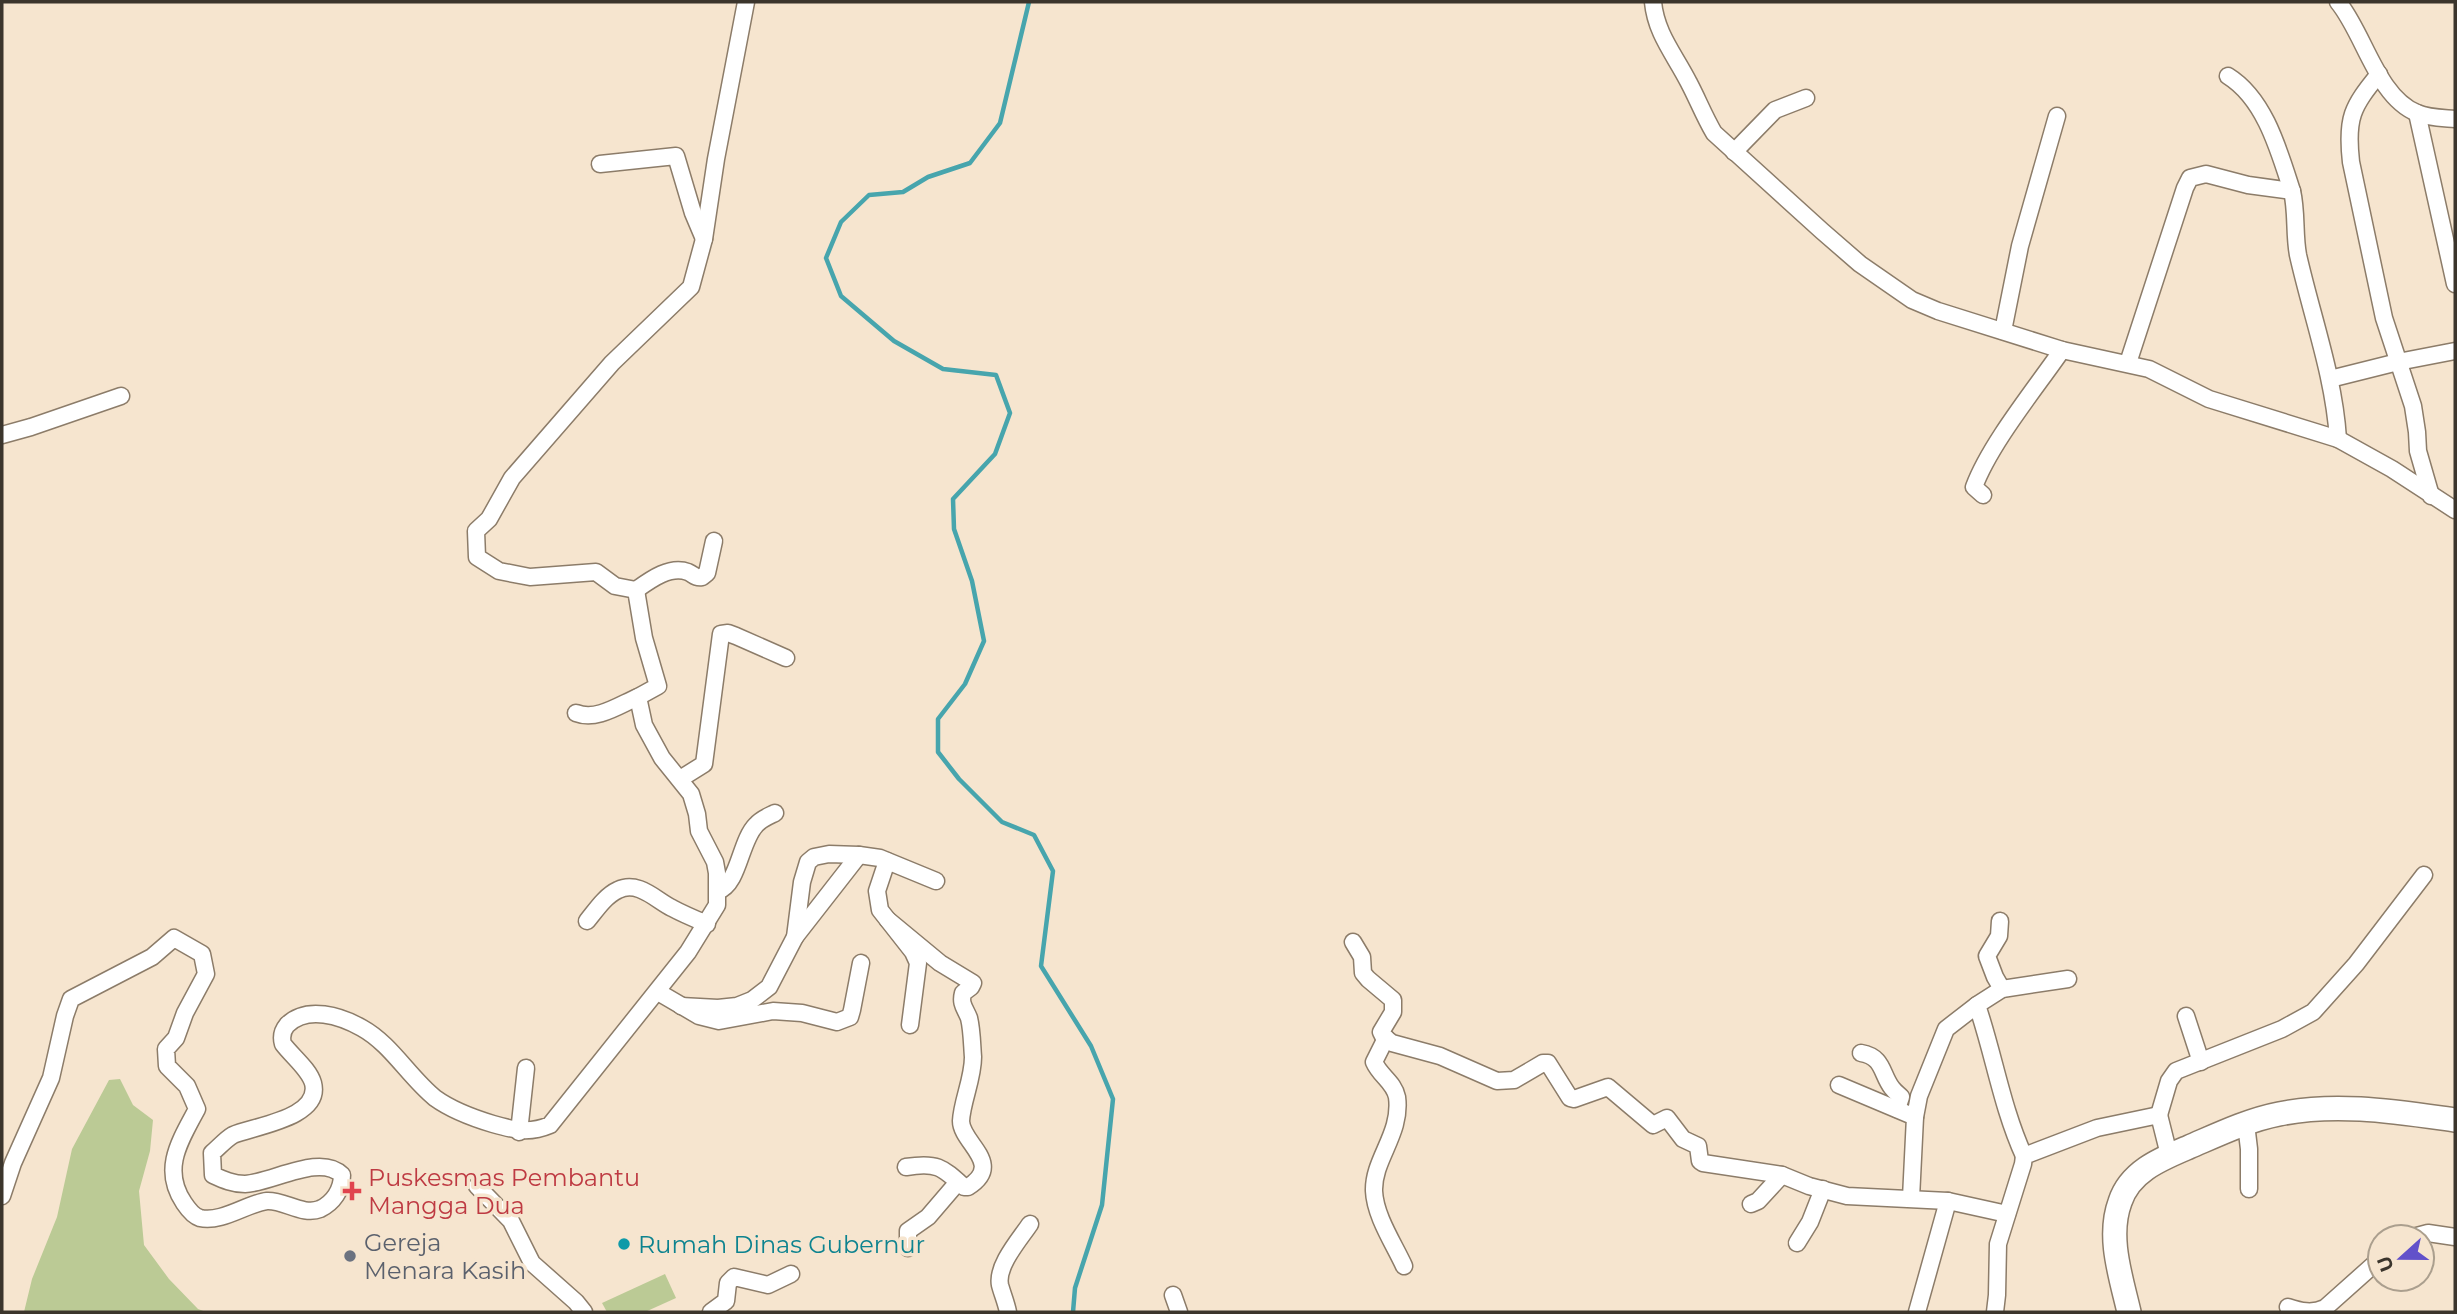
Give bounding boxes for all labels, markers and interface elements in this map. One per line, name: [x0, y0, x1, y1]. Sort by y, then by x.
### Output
place label: Puskesmas Pembantu Mangga Dua: [368, 1163, 640, 1220]
marker: Puskesmas Pembantu Mangga Dua: [342, 1181, 362, 1201]
north arrow: [2366, 1223, 2436, 1293]
place label: Gereja Menara Kasih: [364, 1228, 526, 1285]
place label: Rumah Dinas Gubernur: [638, 1230, 925, 1259]
marker: Rumah Dinas Gubernur: [616, 1236, 632, 1252]
marker: Gereja Menara Kasih: [342, 1248, 358, 1264]
text: U: [2372, 1253, 2399, 1275]

